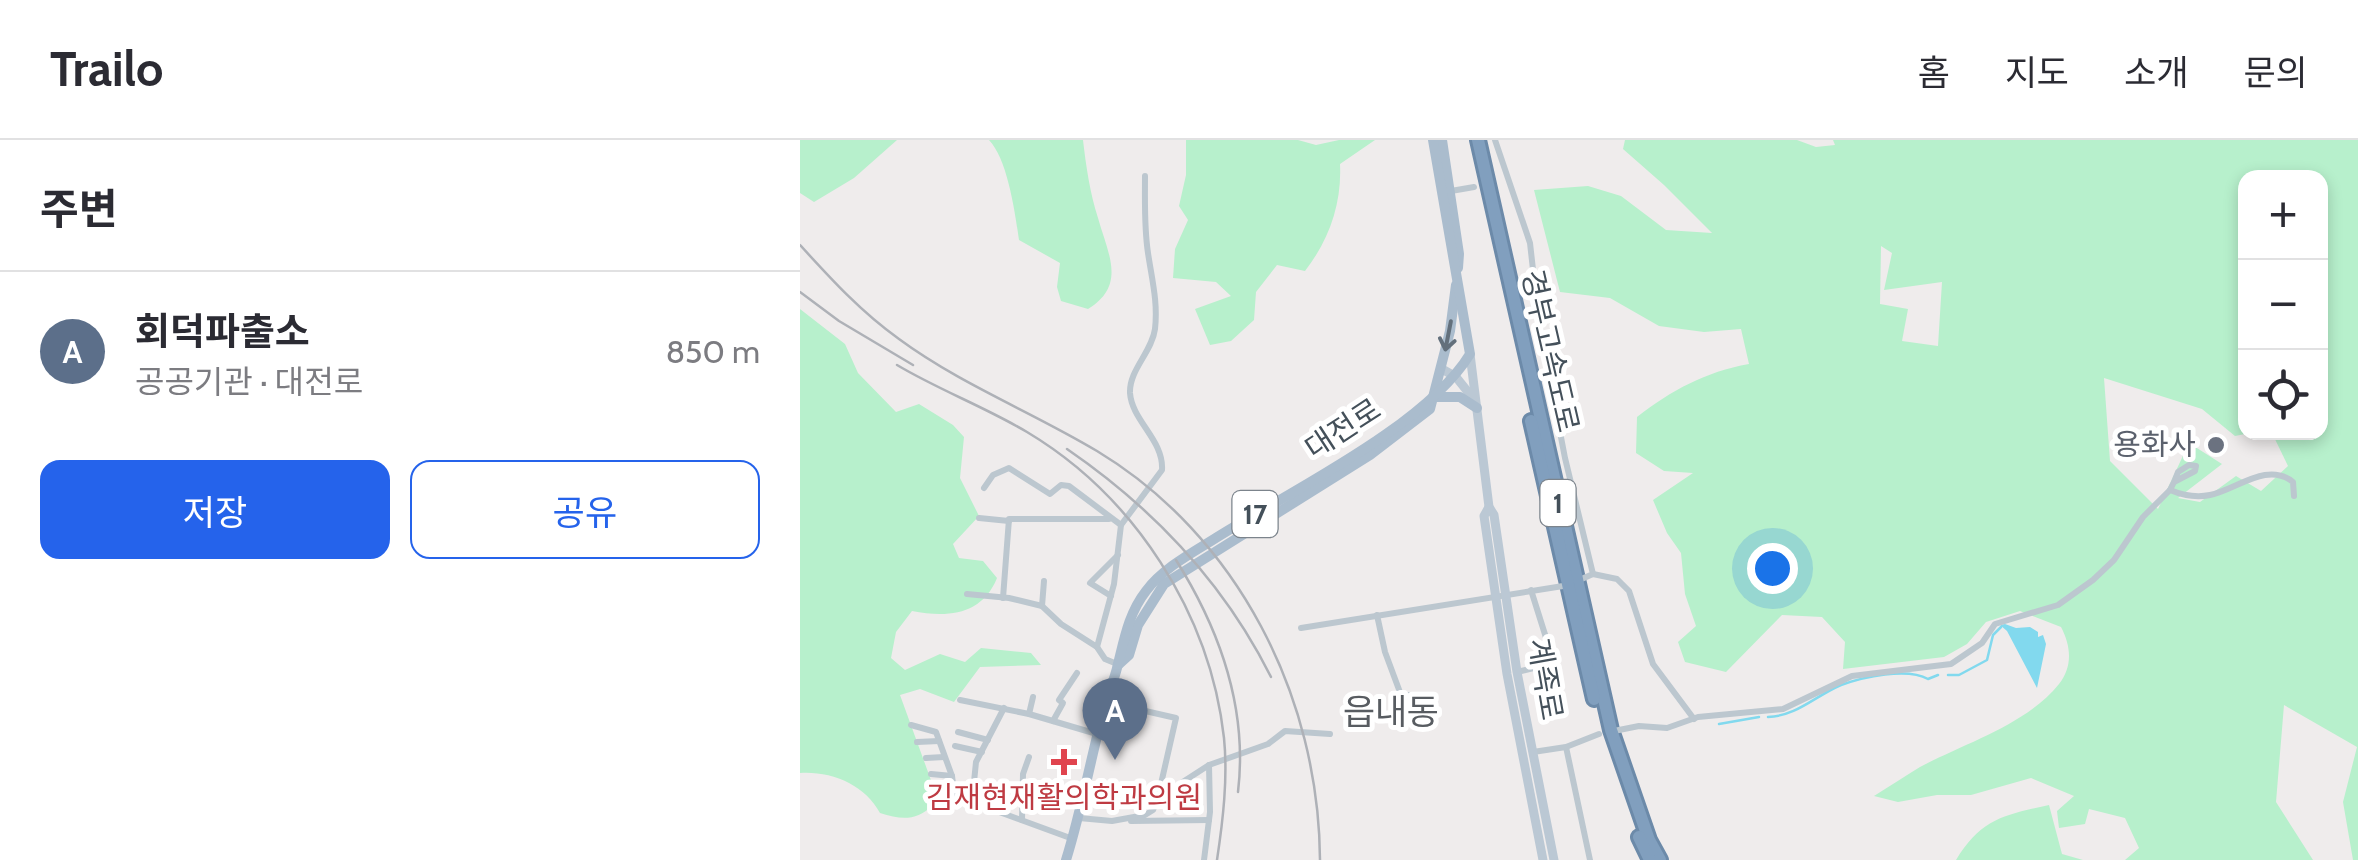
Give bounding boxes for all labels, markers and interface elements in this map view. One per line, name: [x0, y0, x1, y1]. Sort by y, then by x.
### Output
text: Trailo: [50, 40, 163, 98]
text: 홈: [1918, 51, 1950, 94]
text: 지도: [2005, 51, 2069, 94]
text: 소개: [2124, 51, 2189, 94]
text: 문의: [2244, 51, 2308, 94]
map controls: [2238, 170, 2328, 440]
button: +: [2238, 170, 2328, 260]
text: 주변: [40, 183, 117, 235]
button: −: [2238, 260, 2328, 350]
street label: 경부고속도로: [1514, 266, 1587, 436]
text: 회덕파출소: [135, 308, 310, 355]
one-way arrow: [1438, 319, 1457, 352]
text: A: [62, 332, 83, 371]
text: 850 m: [666, 332, 760, 371]
button: locate: [2238, 350, 2328, 440]
text: 공공기관 · 대전로: [135, 362, 363, 401]
street label: 대전로: [1298, 391, 1388, 467]
place label: 용화사: [2113, 426, 2196, 463]
marker: 용화사: [2205, 434, 2227, 456]
button: 저장: [40, 460, 390, 559]
button: 공유: [410, 460, 760, 559]
road number: 1: [1540, 480, 1576, 526]
road number: 17: [1232, 491, 1278, 537]
your location: [1747, 543, 1798, 594]
street label: 계족로: [1520, 635, 1571, 723]
pin: A: [1082, 678, 1148, 760]
district label: 읍내동: [1343, 690, 1439, 733]
marker: 김재현재활의학과의원: [1051, 749, 1077, 775]
place label: 김재현재활의학과의원: [926, 779, 1202, 816]

